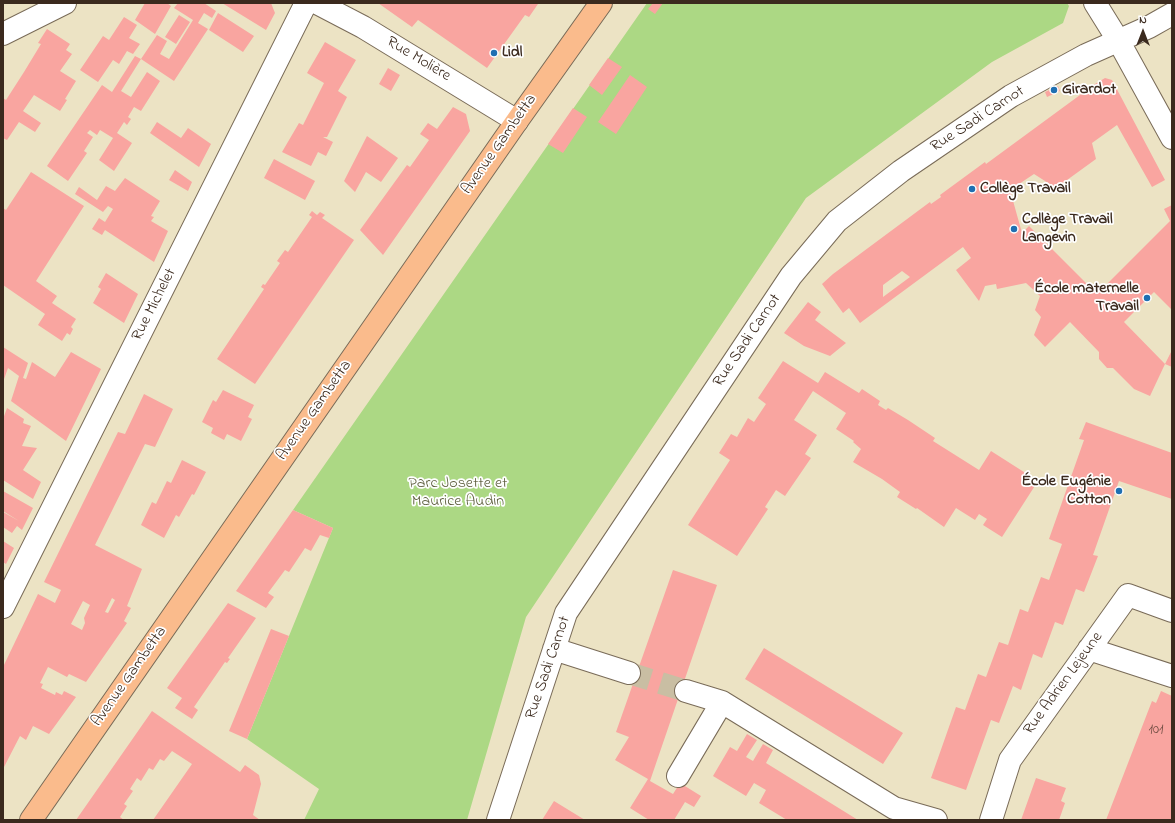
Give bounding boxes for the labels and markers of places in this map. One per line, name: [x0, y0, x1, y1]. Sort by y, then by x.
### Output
place label: Lidl: [502, 43, 522, 63]
marker: Lidl: [489, 48, 499, 58]
place label: Girardot: [1062, 80, 1116, 100]
marker: Girardot: [1049, 85, 1059, 95]
place label: Collège Travail: [980, 179, 1071, 199]
marker: Collège Travail: [967, 184, 977, 194]
place label: Collège Travail Langevin: [1022, 210, 1113, 248]
marker: Collège Travail Langevin: [1009, 224, 1019, 234]
place label: École maternelle Travail: [1034, 279, 1139, 317]
marker: École maternelle Travail: [1142, 293, 1152, 303]
place label: École Eugénie Cotton: [1021, 472, 1111, 510]
marker: École Eugénie Cotton: [1114, 486, 1124, 496]

